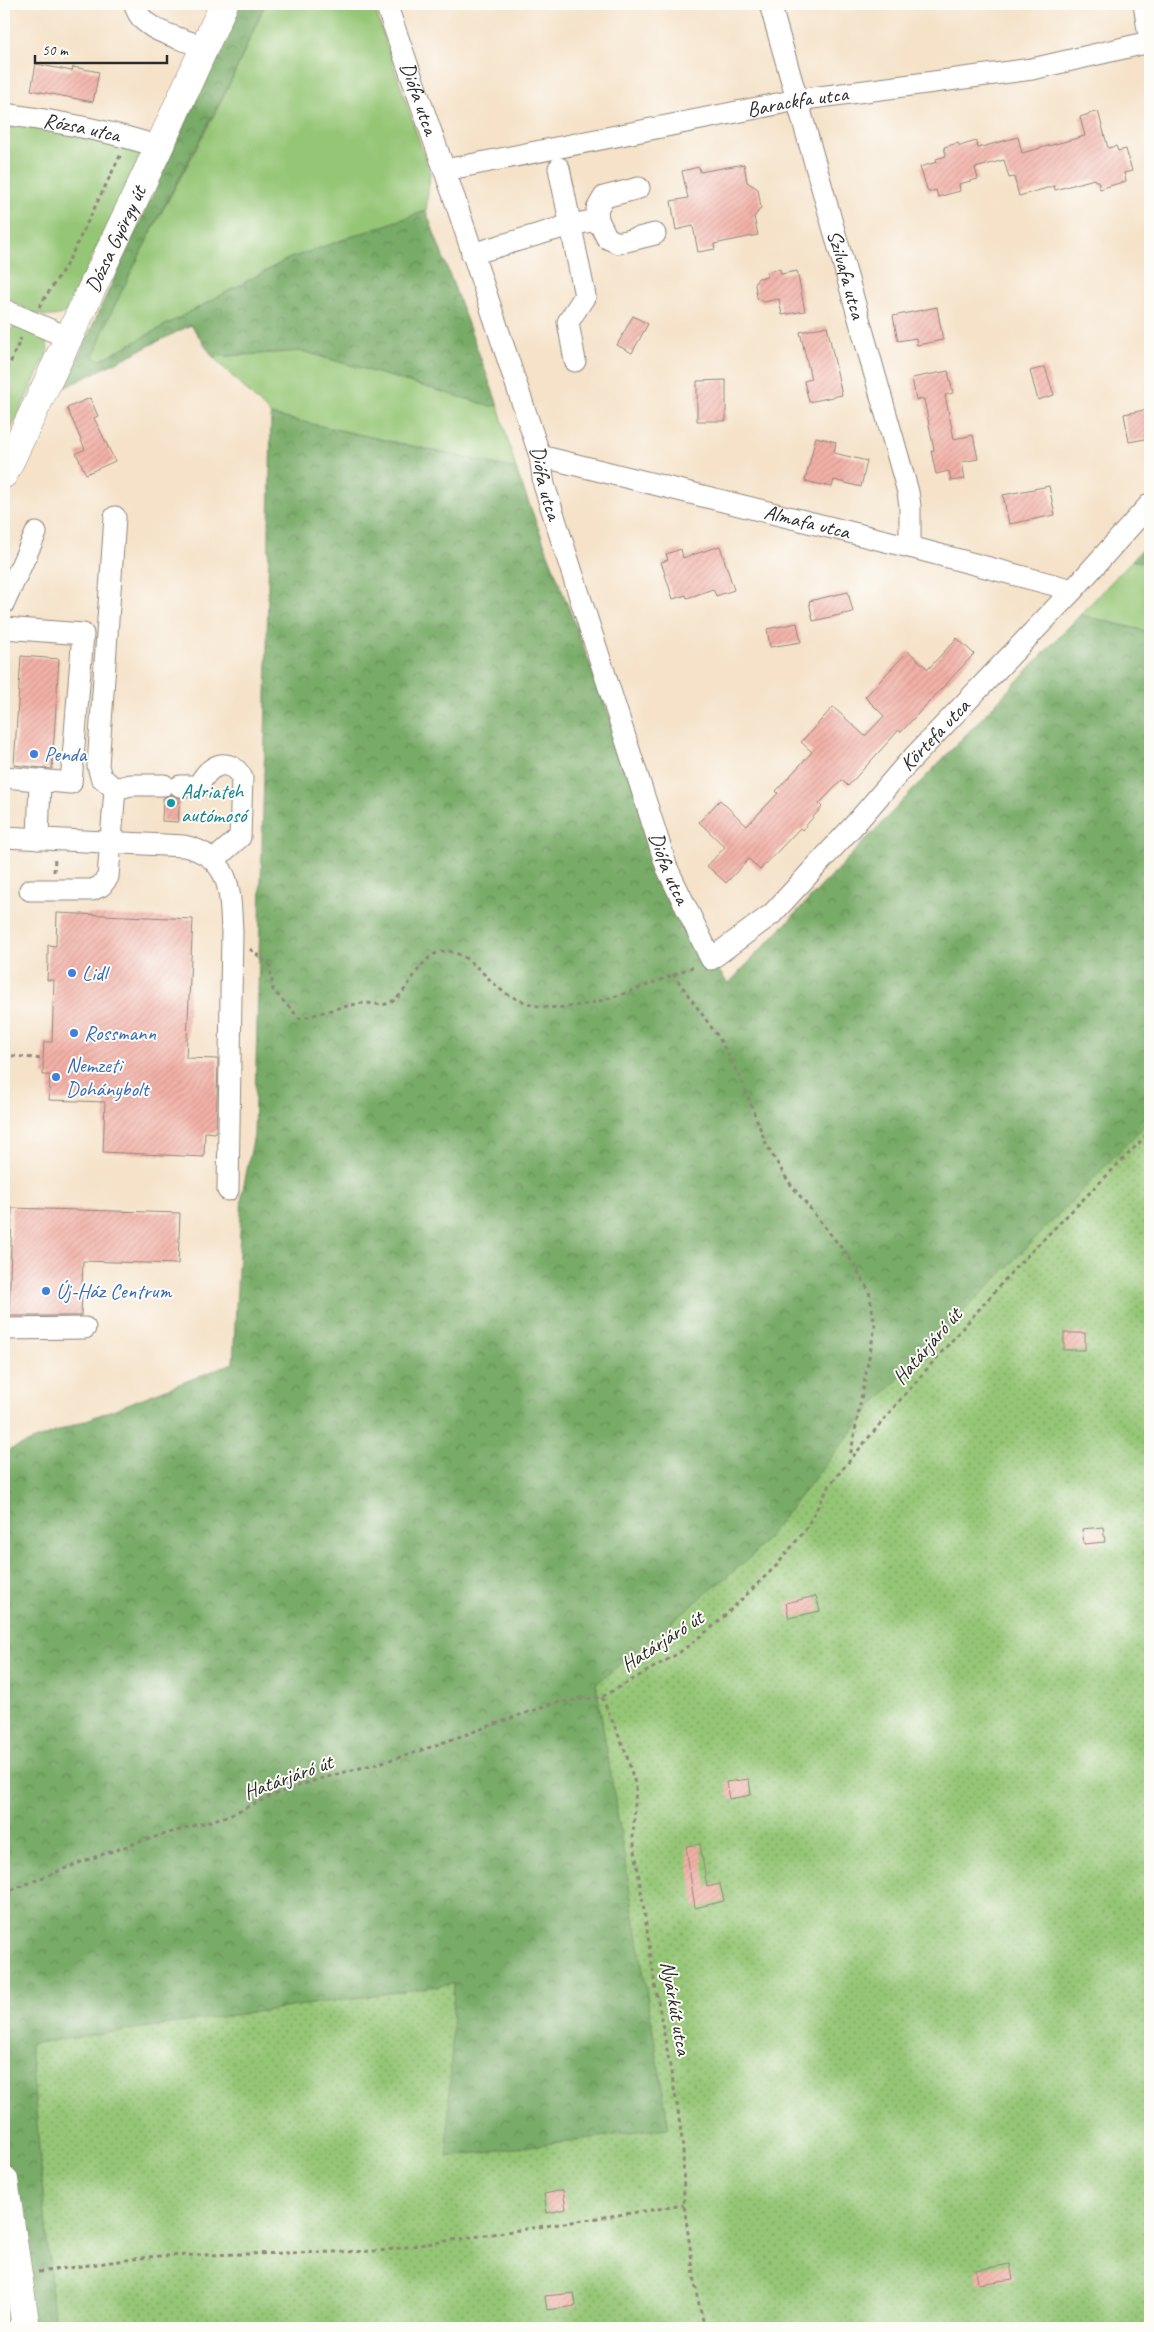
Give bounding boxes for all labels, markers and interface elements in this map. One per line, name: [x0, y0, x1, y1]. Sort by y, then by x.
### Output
scale bar: [35, 32, 168, 64]
text: 50 m: [42, 41, 69, 60]
street label: Diófa utca: [394, 59, 445, 140]
street label: Barackfa utca: [745, 80, 851, 123]
street label: Rózsa utca: [42, 107, 125, 149]
street label: Dózsa György út: [79, 180, 153, 296]
street label: Szilvafa utca: [822, 227, 872, 323]
street label: Diófa utca: [524, 442, 568, 525]
street label: Almafa utca: [762, 499, 854, 545]
street label: Körtefa utca: [894, 692, 977, 776]
place label: Penda: [44, 741, 88, 767]
marker: Penda: [28, 748, 40, 760]
place label: Adriateh autómosó: [181, 778, 249, 828]
marker: Adriateh autómosó: [165, 797, 177, 809]
street label: Diófa utca: [643, 829, 697, 910]
place label: Lidl: [82, 960, 110, 986]
marker: Lidl: [66, 967, 78, 979]
place label: Rossmann: [84, 1020, 156, 1046]
marker: Rossmann: [68, 1027, 80, 1039]
place label: Nemzeti Dohánybolt: [66, 1052, 150, 1102]
marker: Nemzeti Dohánybolt: [50, 1071, 62, 1083]
place label: Új-Ház Centrum: [56, 1278, 172, 1304]
marker: Új-Ház Centrum: [40, 1285, 52, 1297]
street label: Határjáró út: [887, 1301, 969, 1390]
street label: Határjáró út: [616, 1604, 710, 1677]
street label: Határjáró út: [240, 1748, 338, 1805]
street label: Nyárkút utca: [655, 1959, 697, 2059]

